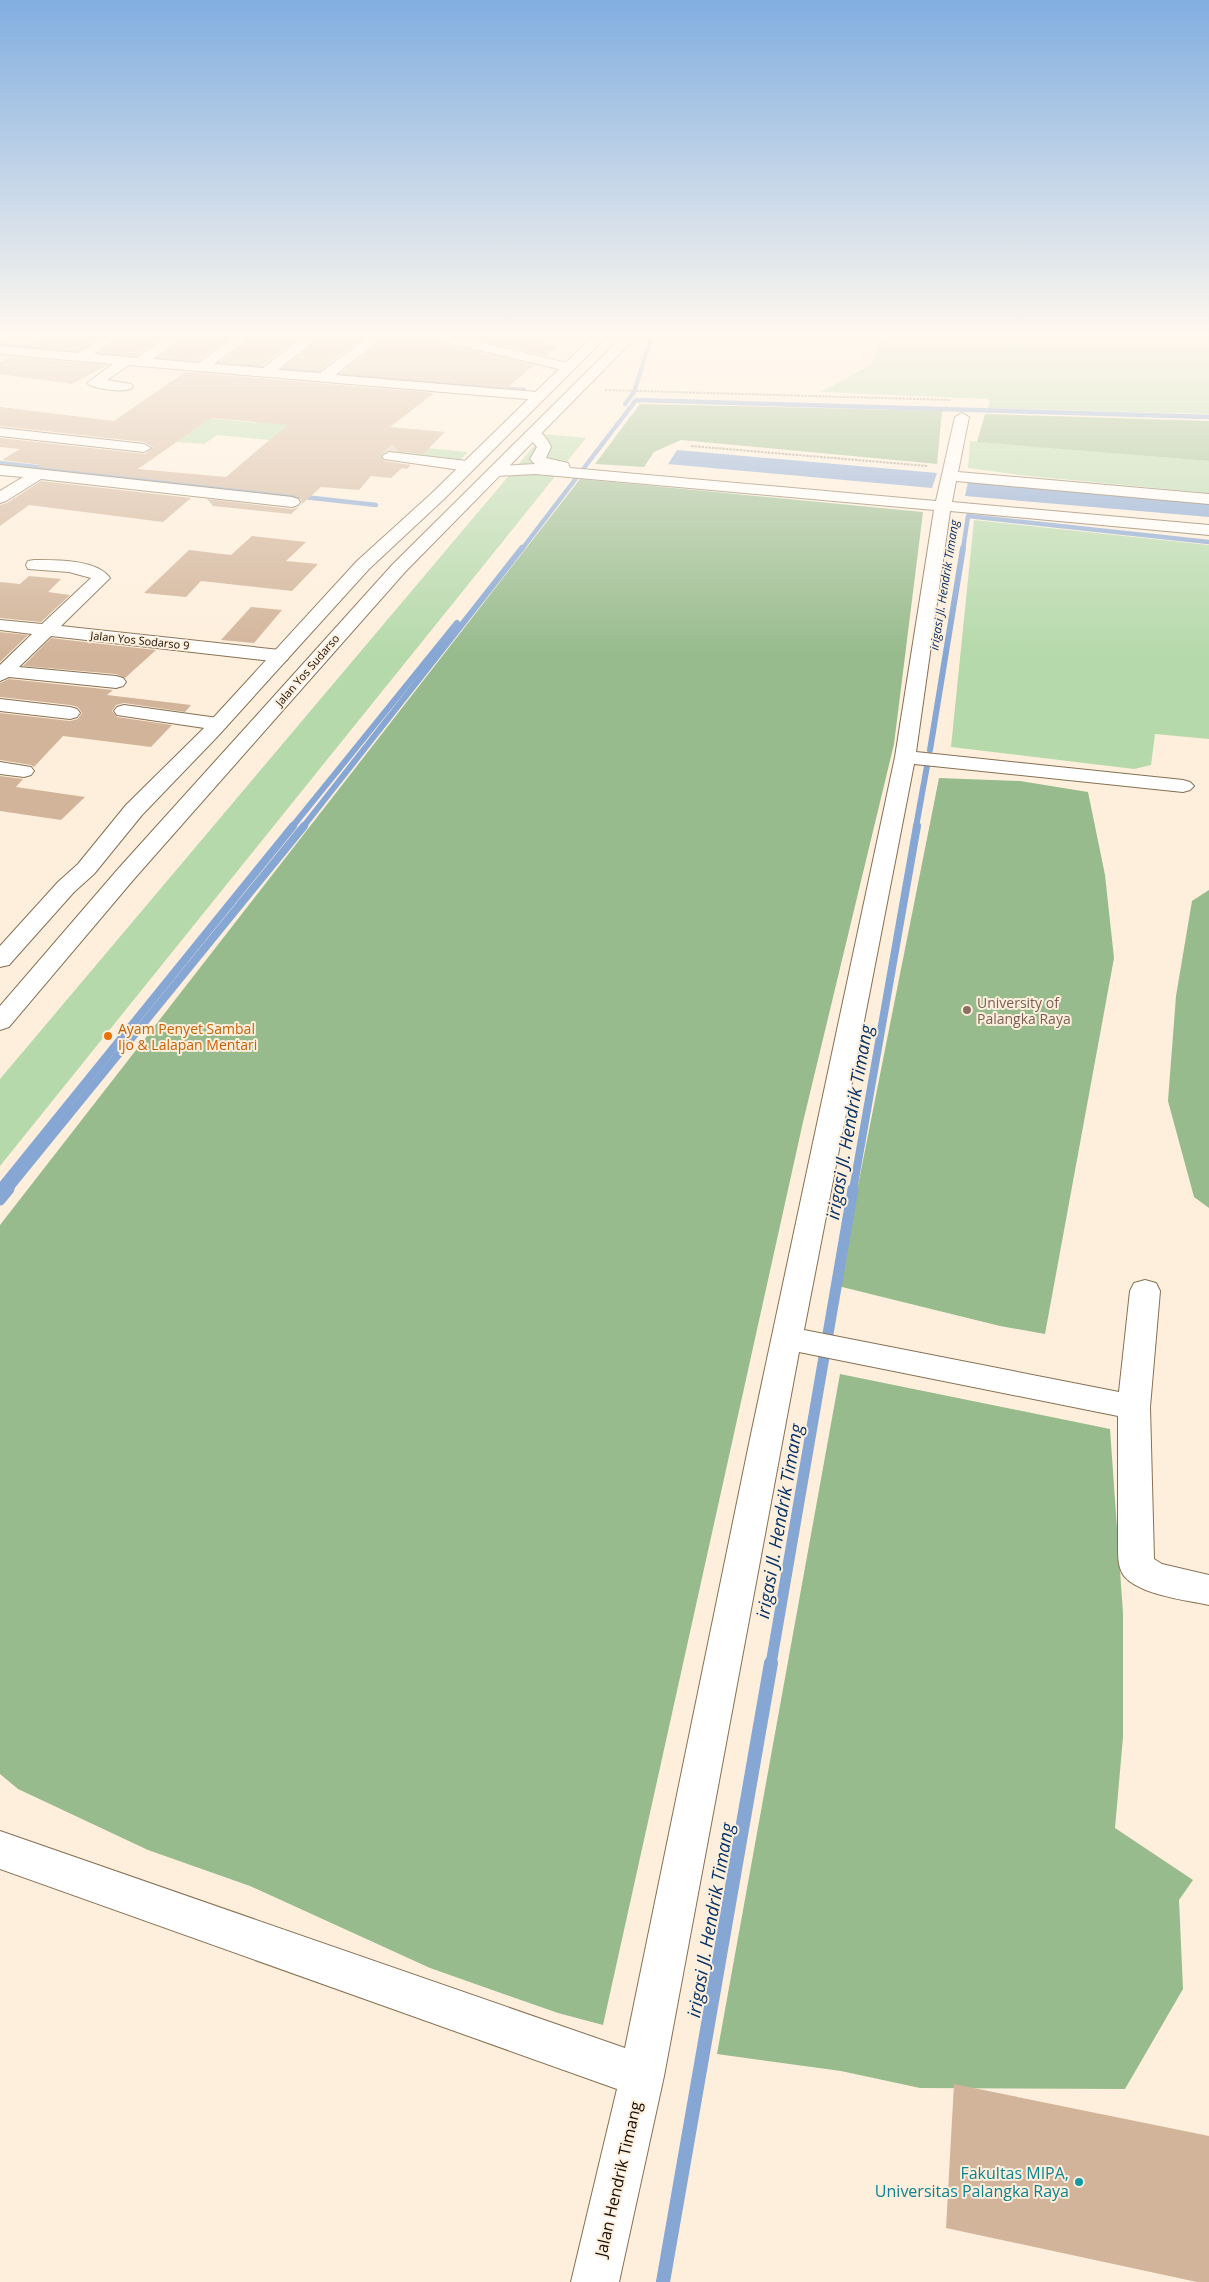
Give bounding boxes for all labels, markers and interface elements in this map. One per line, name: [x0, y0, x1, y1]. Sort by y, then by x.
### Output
water label: irigasi Jl. Hendrik Timang: [925, 518, 963, 651]
street label: Jalan Yos Sodarso 9: [89, 627, 190, 653]
street label: Jalan Yos Sudarso: [271, 631, 343, 710]
place label: University of Palangka Raya: [977, 993, 1071, 1028]
marker: University of Palangka Raya: [961, 1004, 973, 1016]
place label: Ayam Penyet Sambal Ijo & Lalapan Mentari: [118, 1019, 257, 1054]
water label: irigasi Jl. Hendrik Timang: [820, 1022, 878, 1221]
marker: Ayam Penyet Sambal Ijo & Lalapan Mentari: [102, 1030, 114, 1042]
water label: irigasi Jl. Hendrik Timang: [750, 1421, 808, 1620]
water label: irigasi Jl. Hendrik Timang: [681, 1820, 739, 2019]
street label: Jalan Hendrik Timang: [589, 2099, 647, 2261]
place label: Fakultas MIPA, Universitas Palangka Raya: [875, 2162, 1069, 2202]
marker: Fakultas MIPA, Universitas Palangka Raya: [1073, 2176, 1085, 2188]

